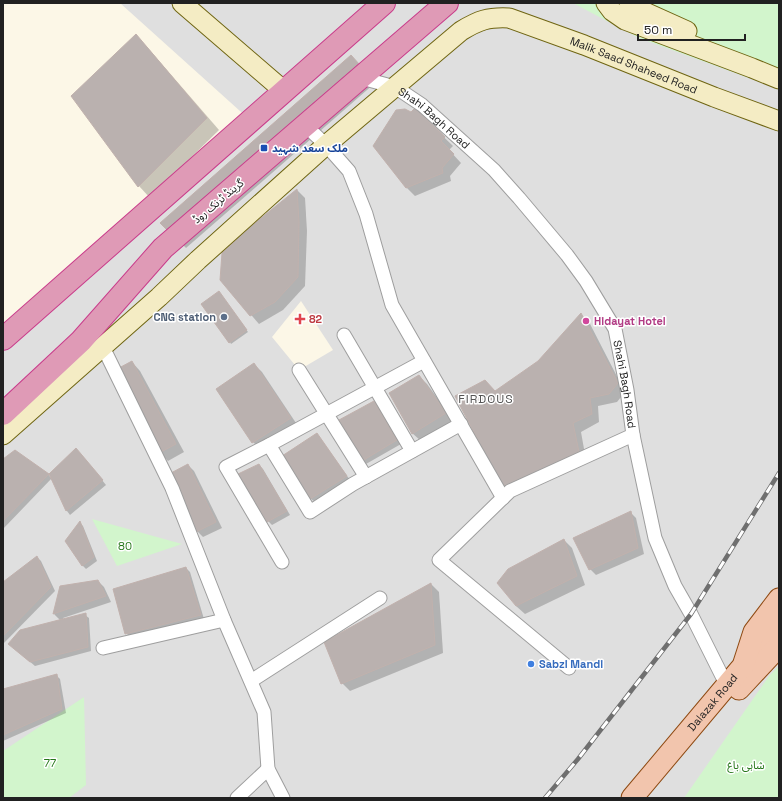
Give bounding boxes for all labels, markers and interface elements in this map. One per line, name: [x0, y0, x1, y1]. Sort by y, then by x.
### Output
scale bar: [638, 16, 745, 42]
text: 50 m: [644, 22, 672, 38]
street label: Malik Saad Shaheed Road: [568, 34, 700, 97]
street label: Shahi Bagh Road: [396, 84, 473, 152]
place label: ملک سعد شہید: [272, 141, 348, 155]
marker: ملک سعد شہید: [259, 143, 269, 153]
street label: گرینڈ ٹرنک روڈ: [190, 175, 247, 226]
place label: CNG station: [153, 310, 216, 324]
marker: CNG station: [219, 312, 229, 322]
place label: 82: [309, 312, 323, 326]
marker: 82: [294, 313, 306, 325]
place label: Hidayat Hotel: [594, 314, 666, 328]
marker: Hidayat Hotel: [581, 316, 591, 326]
street label: Shahi Bagh Road: [610, 339, 639, 429]
district label: FIRDOUS: [458, 391, 514, 407]
park label: 80: [118, 539, 132, 553]
place label: Sabzi Mandi: [539, 657, 603, 671]
marker: Sabzi Mandi: [526, 659, 536, 669]
street label: Dalazak Road: [684, 671, 740, 734]
park label: 77: [44, 756, 56, 770]
park label: شاہی باغ: [727, 758, 765, 773]

